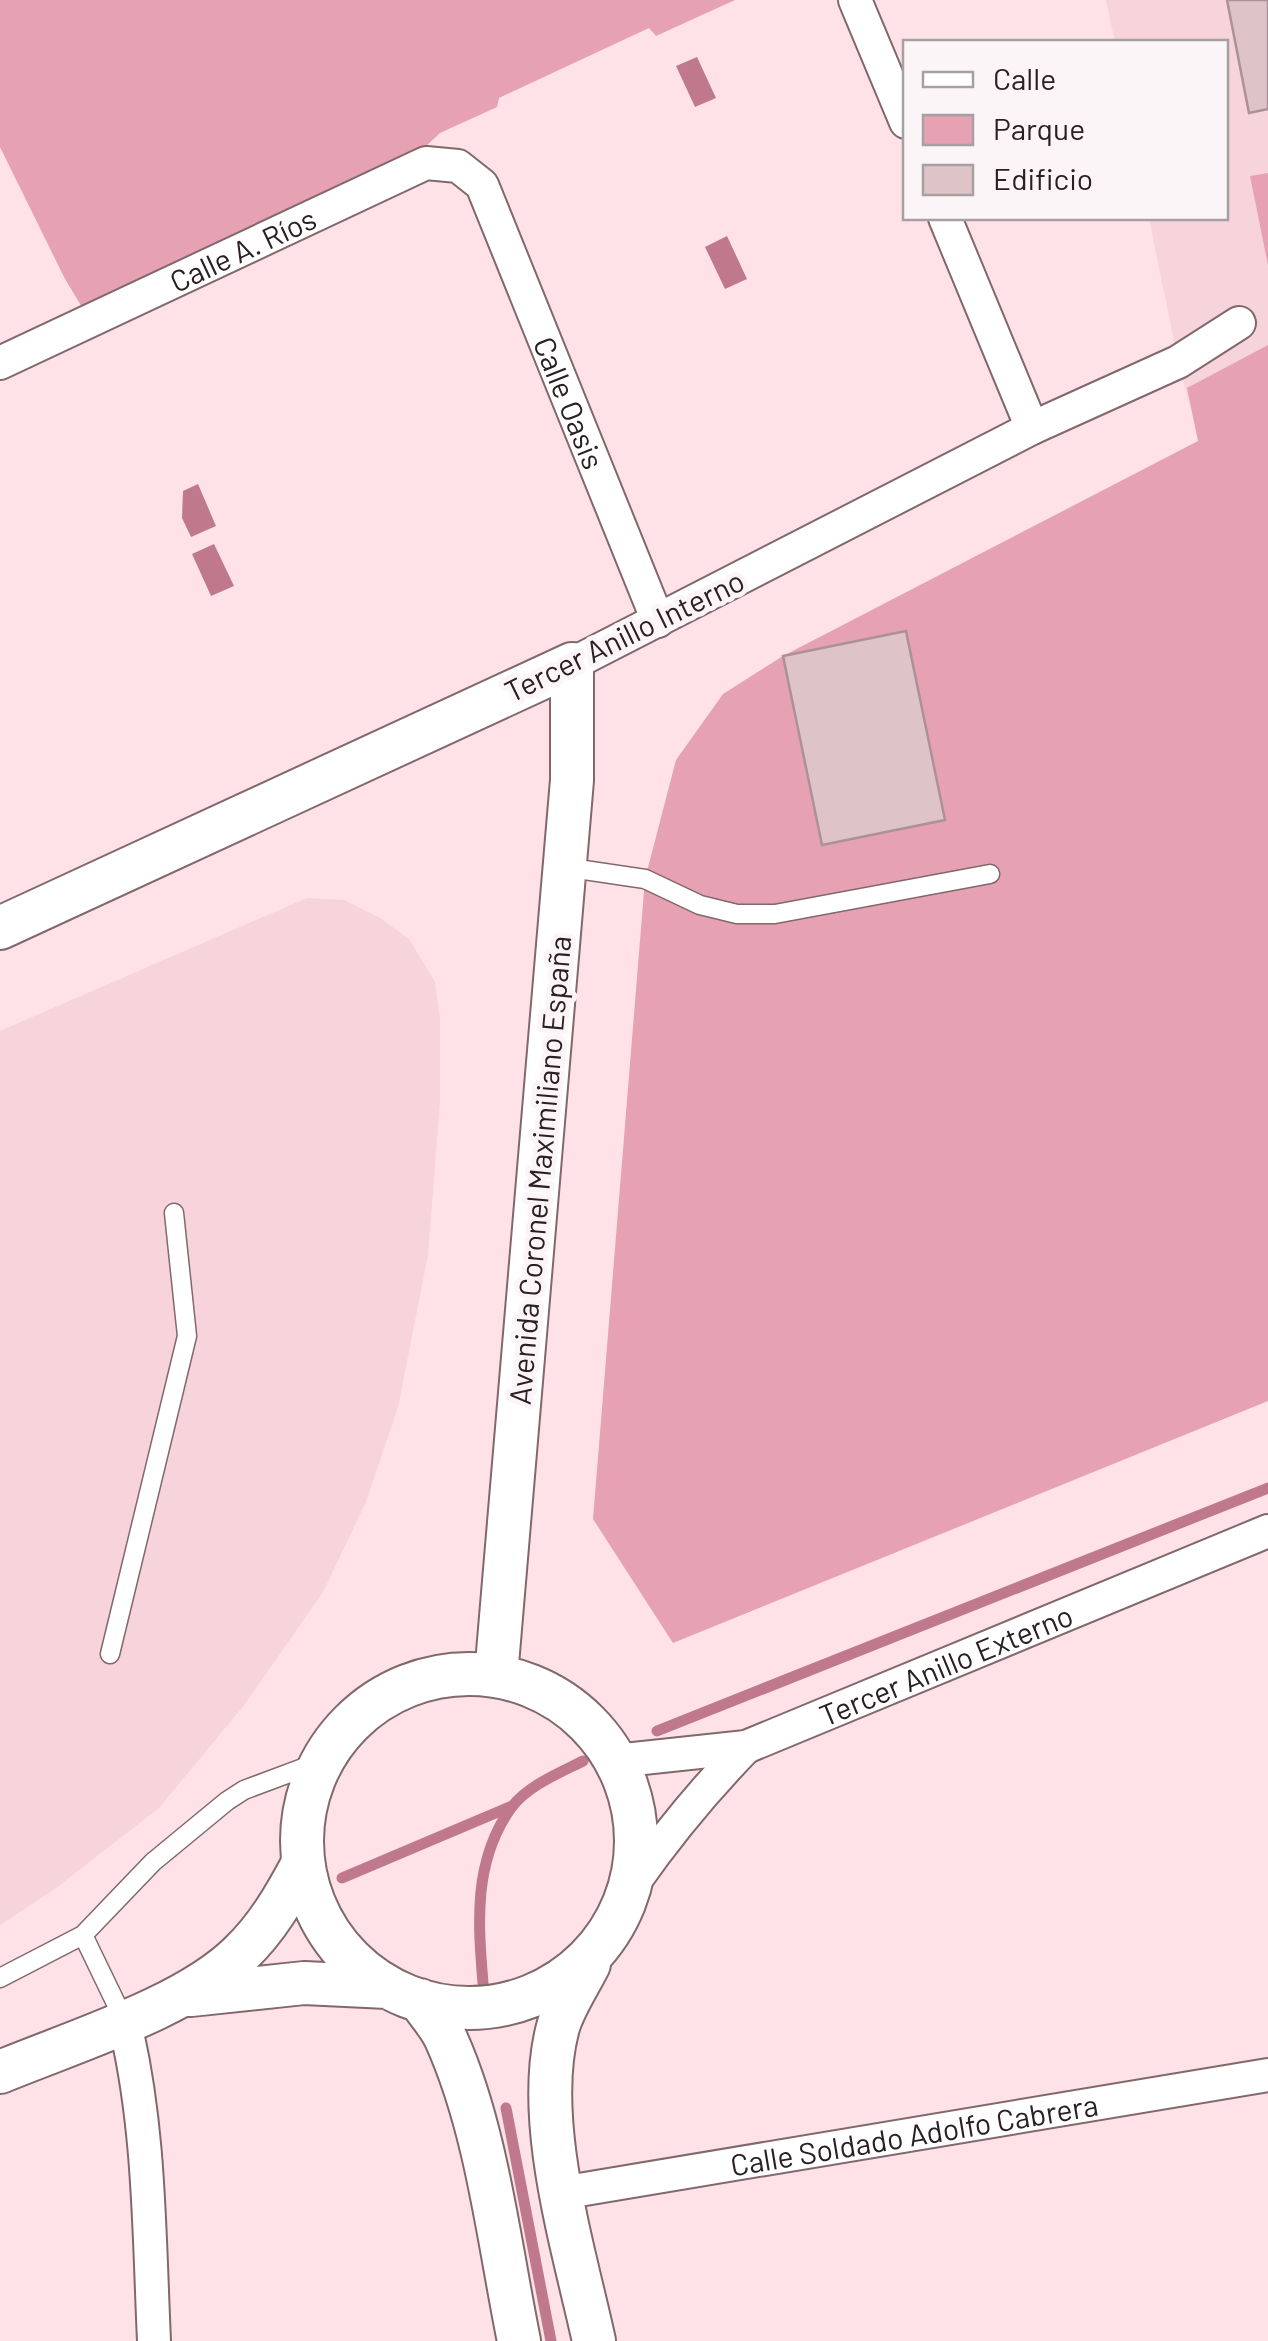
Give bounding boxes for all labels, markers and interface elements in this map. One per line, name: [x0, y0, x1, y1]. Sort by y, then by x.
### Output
legend: [903, 40, 1228, 220]
text: Calle: [993, 60, 1056, 96]
text: Parque: [993, 110, 1085, 146]
text: Edificio: [993, 160, 1093, 196]
street label: Calle A. Ríos: [164, 199, 321, 299]
street label: Calle Oasis: [527, 331, 613, 474]
street label: Tercer Anillo Interno: [498, 561, 750, 709]
street label: Avenida Coronel Maximiliano España: [501, 934, 577, 1406]
street label: Tercer Anillo Externo: [814, 1596, 1078, 1733]
street label: Calle Soldado Adolfo Cabrera: [728, 2086, 1101, 2182]

